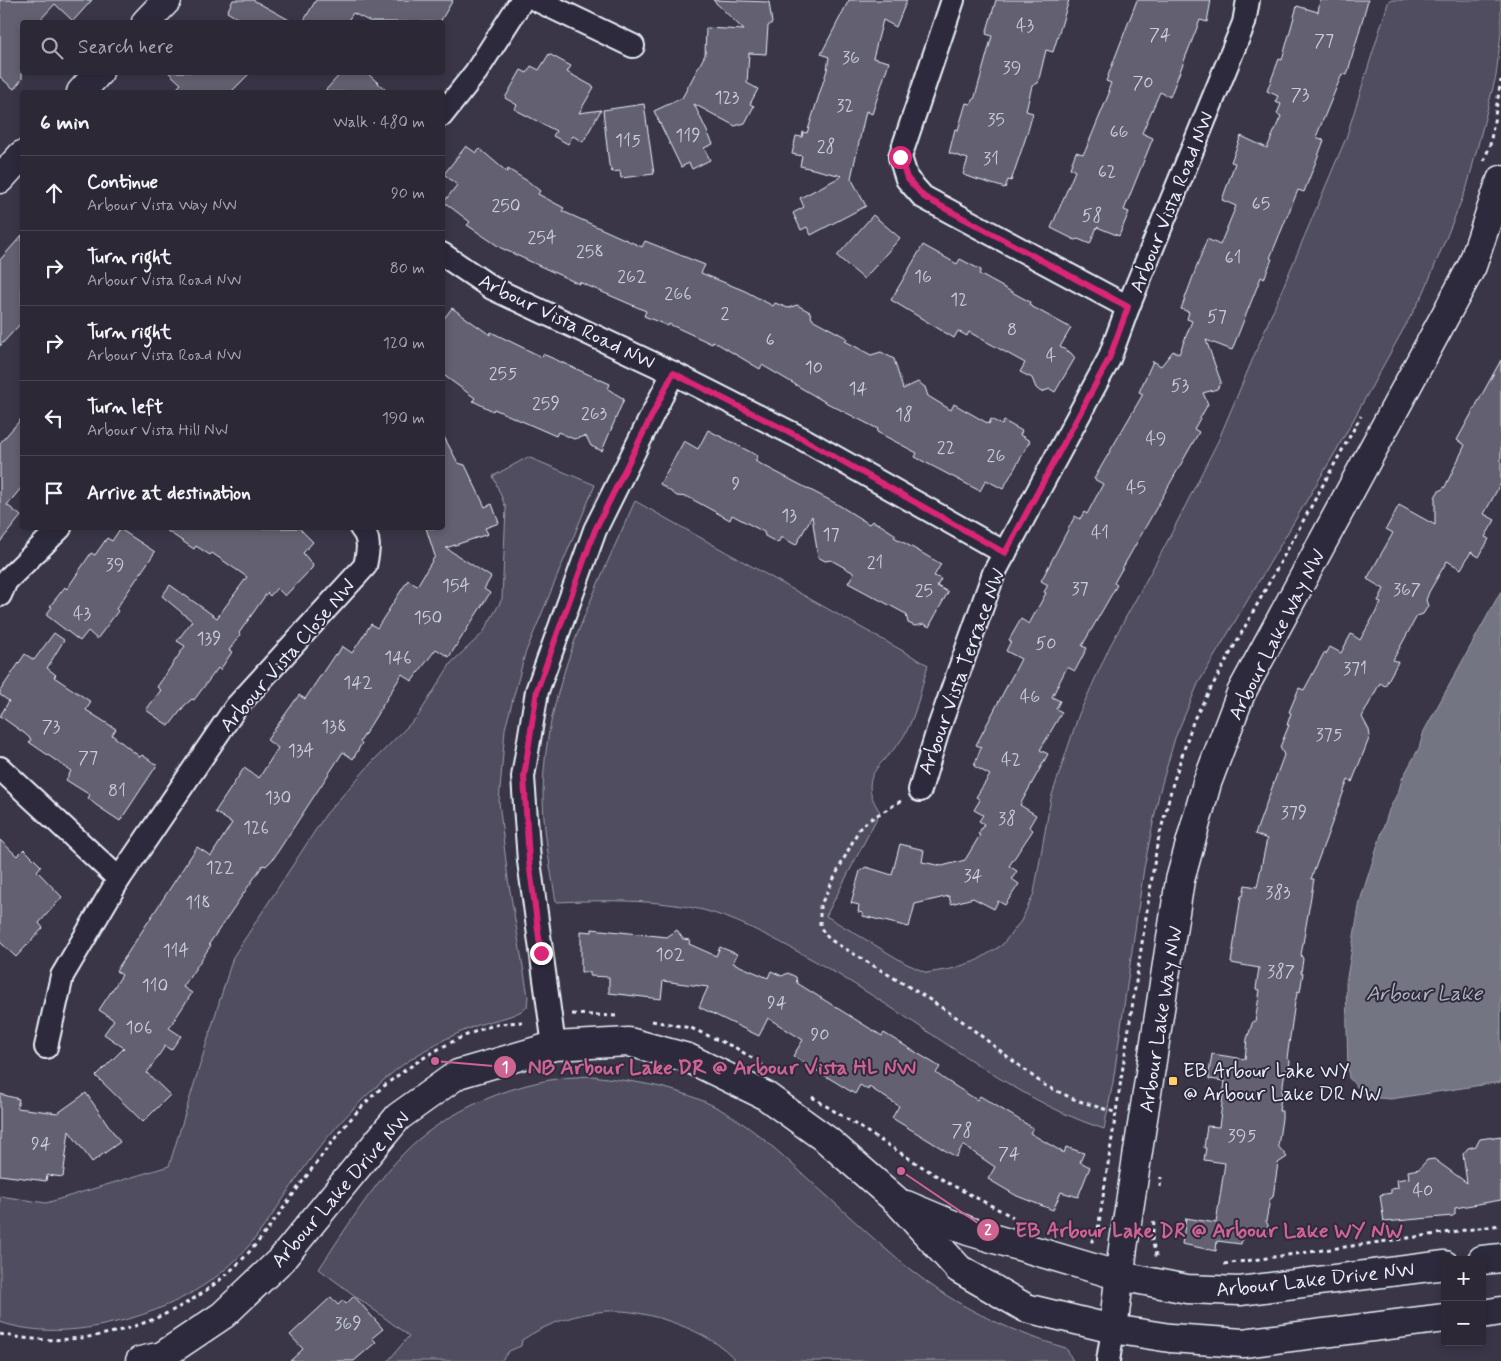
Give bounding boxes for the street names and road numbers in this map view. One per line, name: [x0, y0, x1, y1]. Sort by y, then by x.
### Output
street label: Arbour Vista Road NW: [1124, 108, 1221, 297]
street label: Arbour Vista Road NW: [474, 268, 659, 377]
street label: Arbour Lake Way NW: [1223, 544, 1332, 725]
street label: Arbour Vista Terrace NW: [912, 564, 1012, 779]
street label: Arbour Vista Close NW: [214, 574, 362, 738]
street label: Arbour Lake Way NW: [1133, 924, 1190, 1114]
street label: Arbour Lake Drive NW: [266, 1106, 417, 1274]
street label: Arbour Lake Drive NW: [1215, 1257, 1416, 1304]

